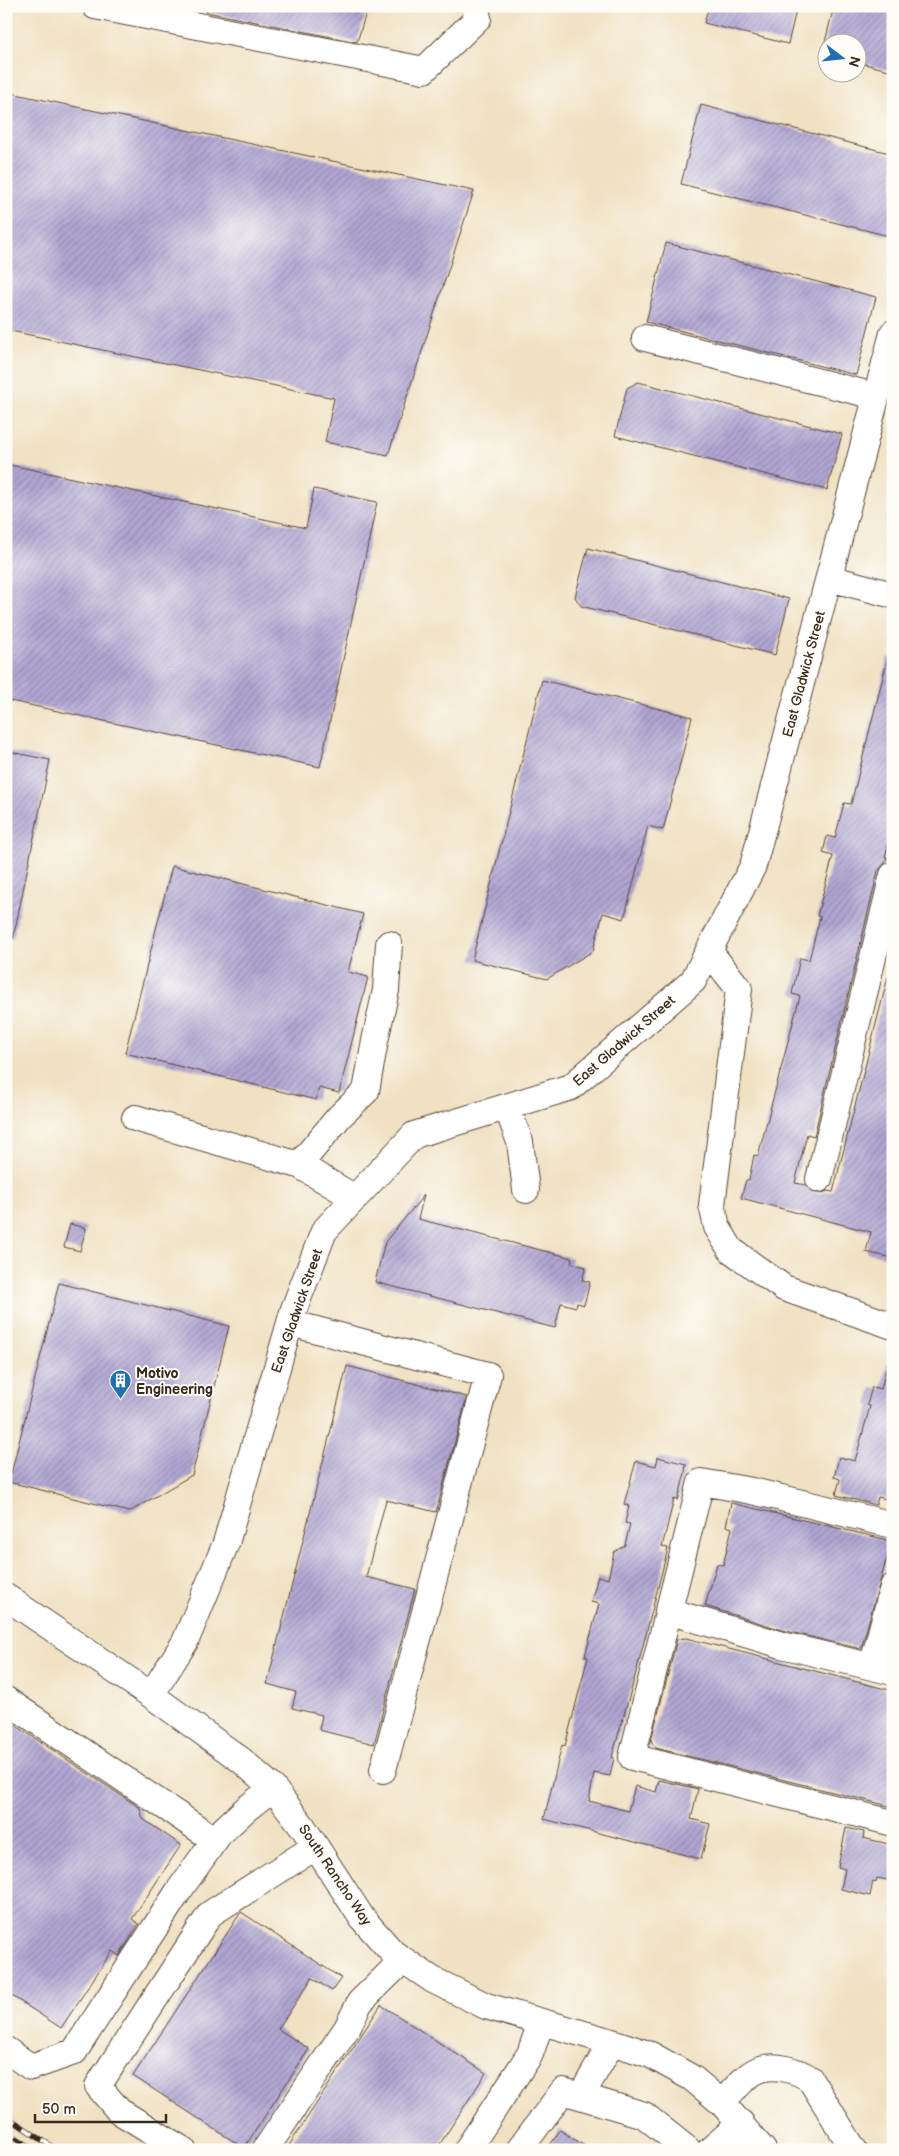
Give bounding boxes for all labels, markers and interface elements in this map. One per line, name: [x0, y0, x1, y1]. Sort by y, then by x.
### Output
north arrow: [816, 32, 866, 82]
text: N: [844, 54, 864, 69]
street label: East Gladwick Street: [779, 608, 829, 739]
street label: East Gladwick Street: [569, 991, 679, 1090]
street label: East Gladwick Street: [268, 1246, 326, 1375]
place label: Motivo Engineering: [136, 1365, 213, 1398]
building icon: Motivo Engineering: [108, 1369, 132, 1400]
street label: South Rancho Way: [295, 1821, 375, 1929]
scale bar: [35, 2091, 166, 2123]
text: 50 m: [42, 2100, 76, 2119]

